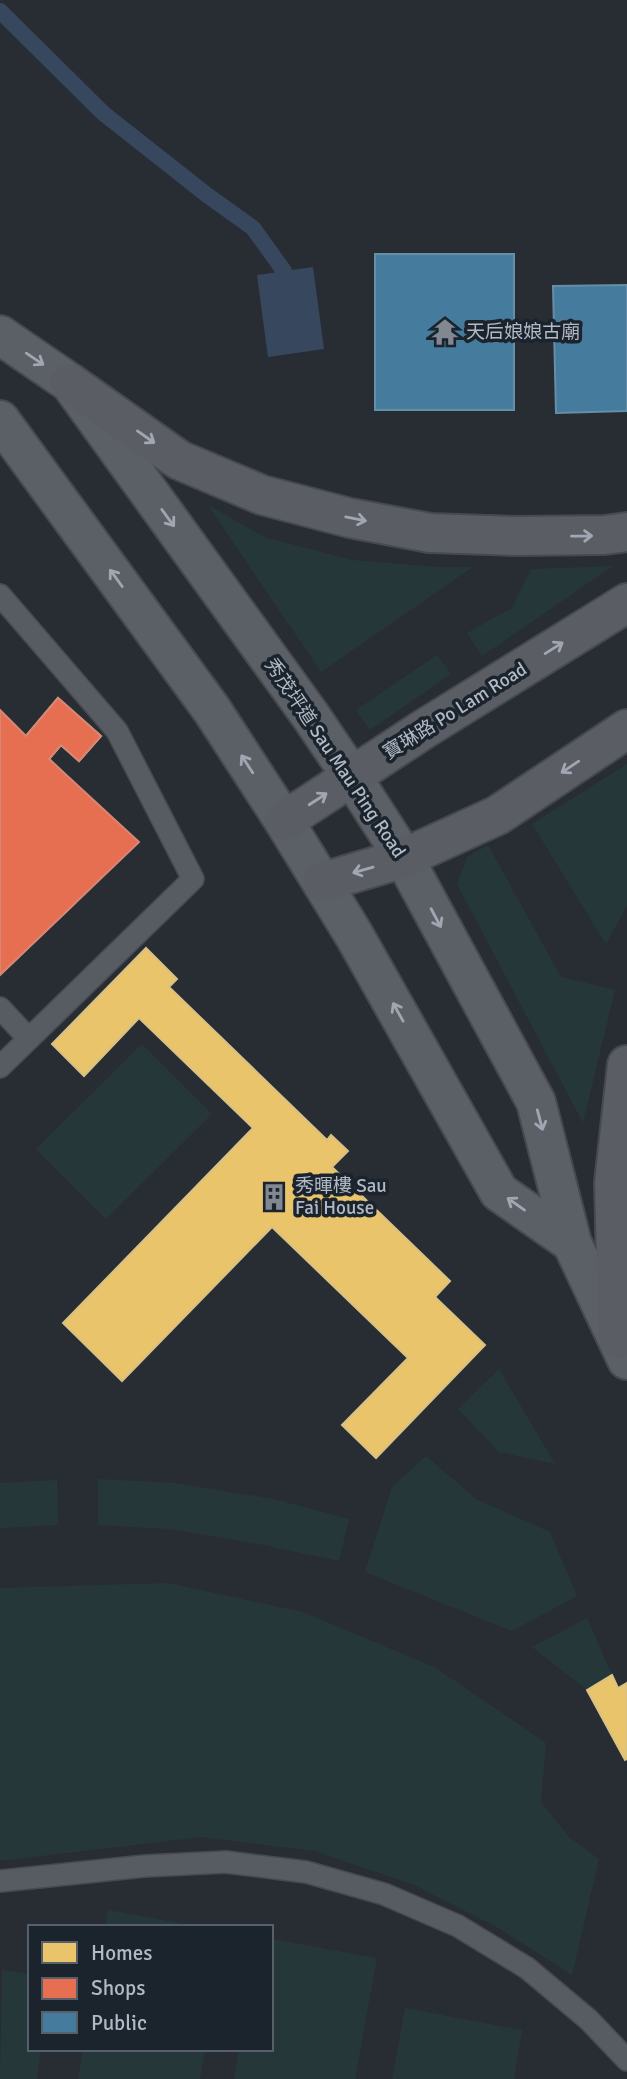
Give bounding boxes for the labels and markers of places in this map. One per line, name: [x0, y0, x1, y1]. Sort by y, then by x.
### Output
temple icon: 天后娘娘古廟: [430, 317, 460, 347]
place label: 天后娘娘古廟: [466, 320, 580, 344]
place label: 秀暉樓 Sau Fai House: [295, 1174, 387, 1220]
building icon: 秀暉樓 Sau Fai House: [259, 1182, 289, 1212]

